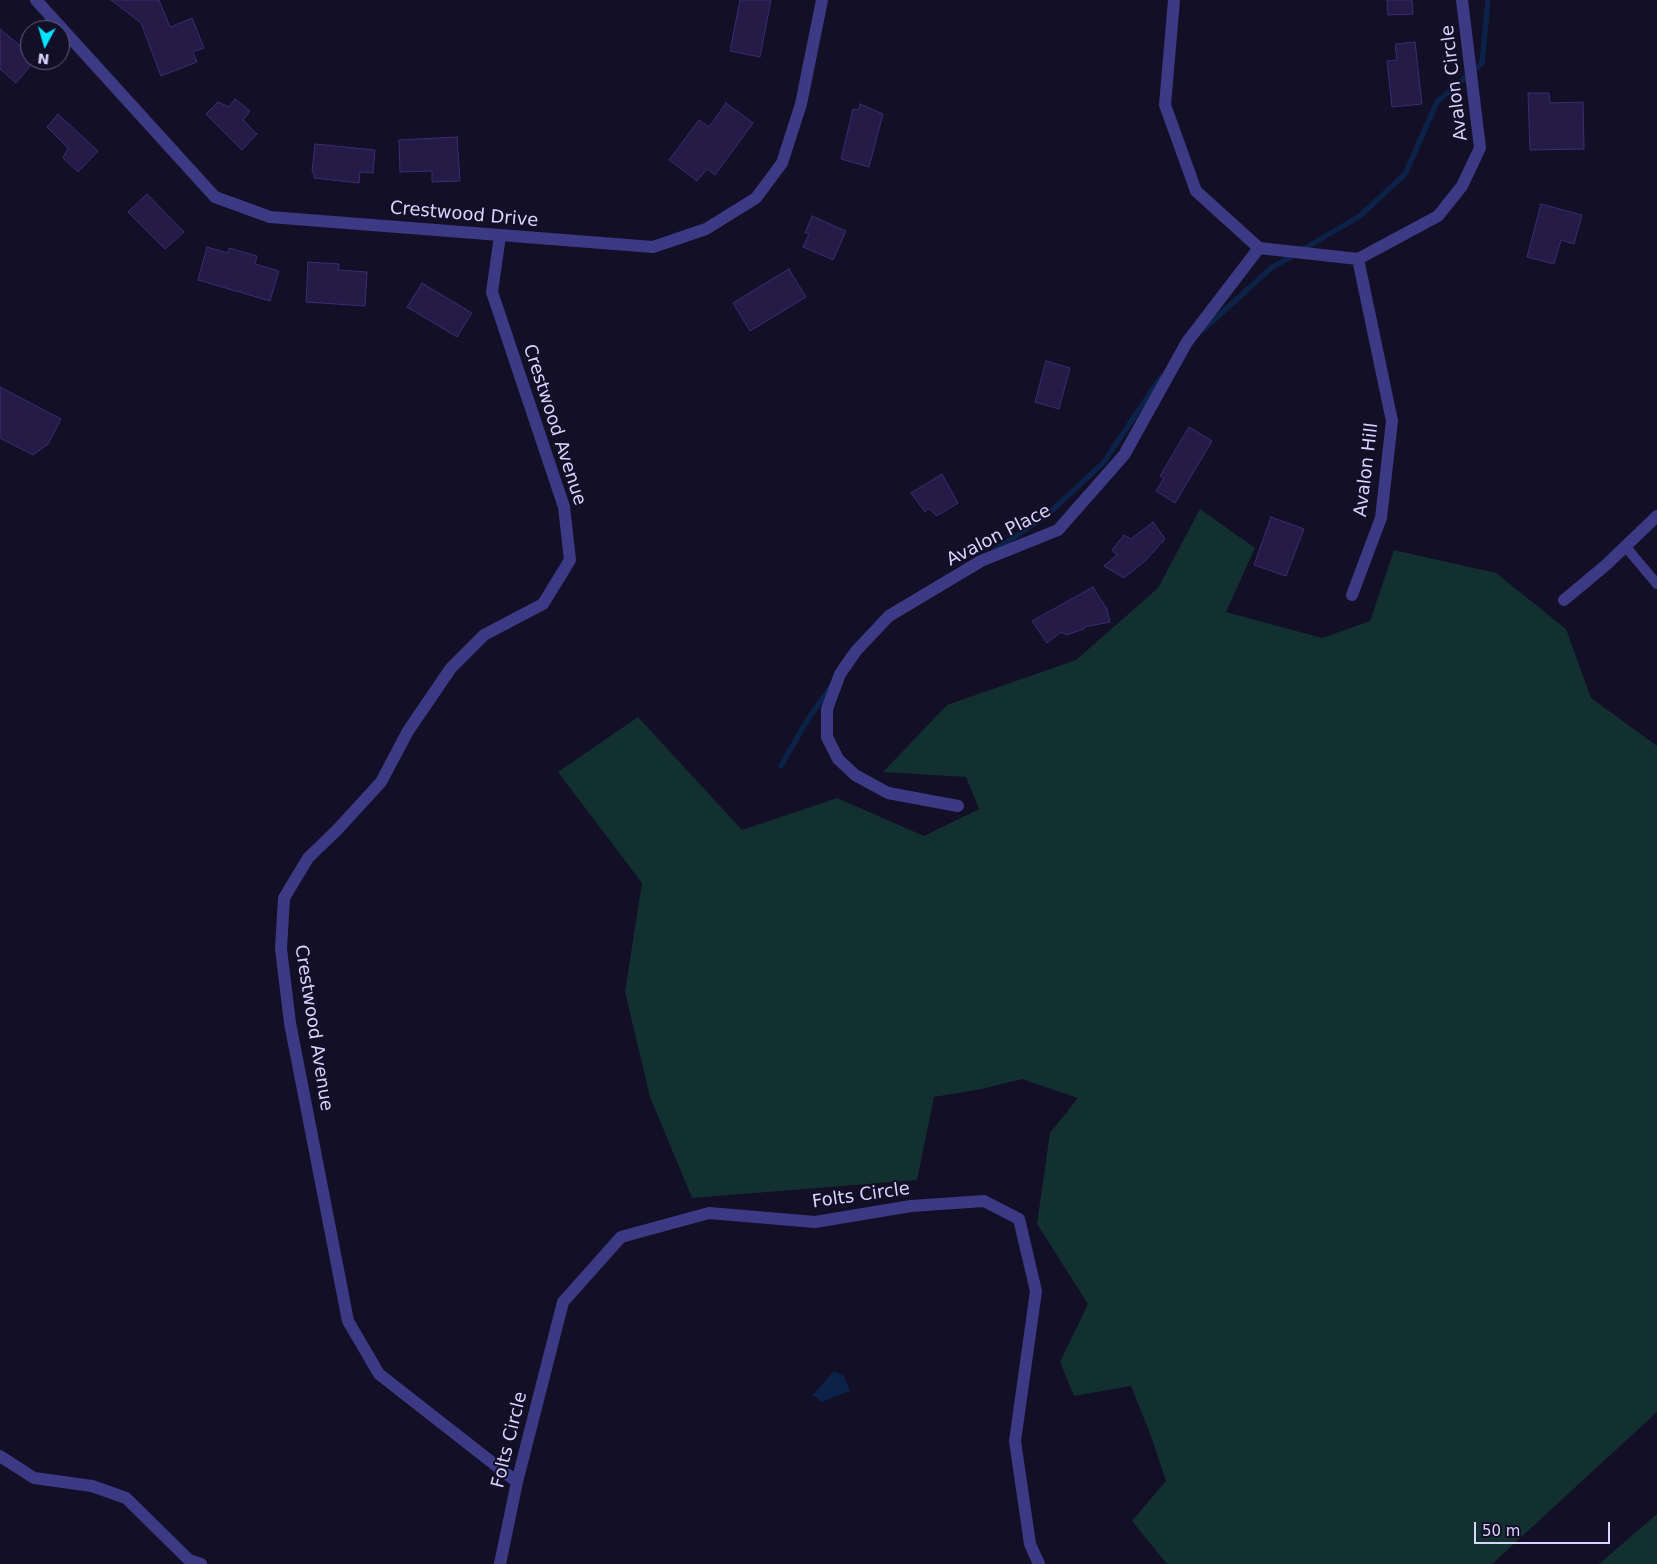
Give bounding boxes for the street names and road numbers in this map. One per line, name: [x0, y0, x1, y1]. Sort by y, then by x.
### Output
street label: Avalon Circle: [1437, 24, 1473, 142]
street label: Crestwood Drive: [389, 198, 539, 232]
street label: Crestwood Avenue: [518, 342, 590, 508]
street label: Avalon Hill: [1351, 422, 1383, 518]
street label: Avalon Place: [943, 501, 1055, 571]
street label: Crestwood Avenue: [289, 943, 337, 1113]
street label: Folts Circle: [811, 1178, 911, 1214]
street label: Folts Circle: [488, 1390, 532, 1490]

